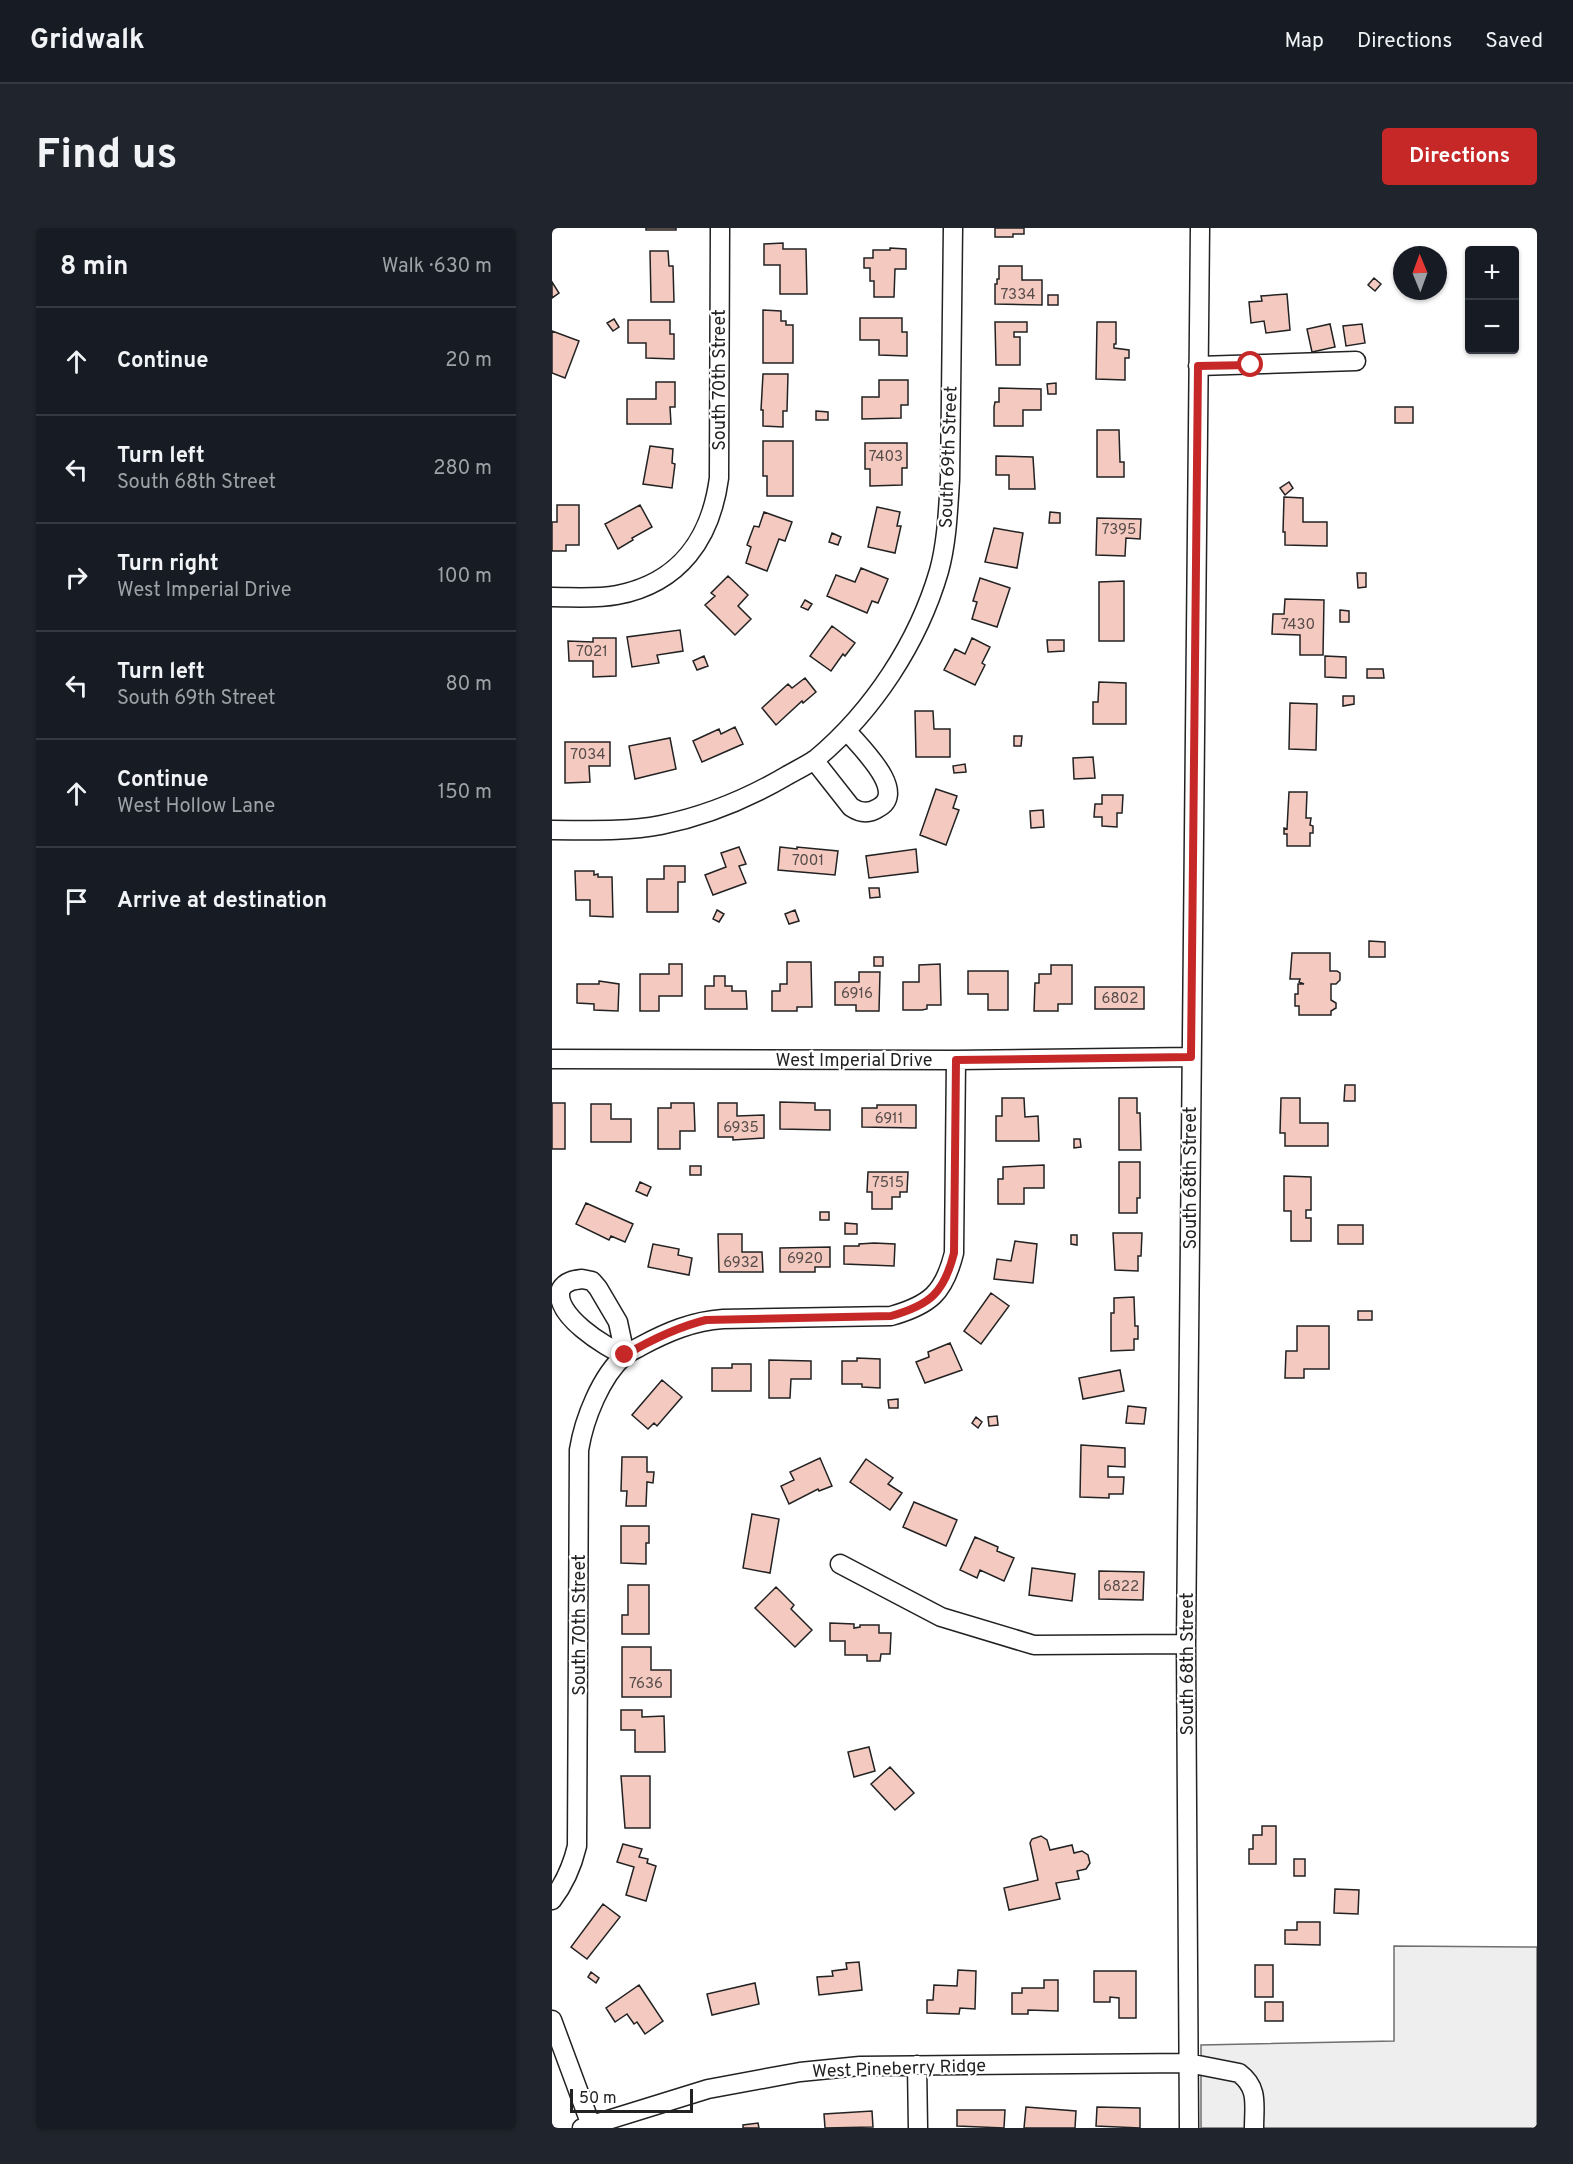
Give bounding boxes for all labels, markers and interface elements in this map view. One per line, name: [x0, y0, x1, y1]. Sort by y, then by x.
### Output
text: Gridwalk: [30, 23, 145, 59]
text: Map: [1284, 28, 1324, 55]
text: Directions: [1357, 28, 1452, 55]
text: Saved: [1485, 28, 1543, 55]
button: Directions: [1382, 128, 1537, 185]
text: Find us: [36, 130, 177, 183]
north arrow: [1393, 246, 1447, 300]
map controls: [1465, 246, 1519, 354]
button: +: [1465, 246, 1519, 300]
text: 8 min: [60, 251, 128, 284]
text: Walk · 630 m: [382, 254, 492, 280]
house number: 7334: [1001, 286, 1035, 305]
button: −: [1465, 300, 1519, 354]
street label: South 70th Street: [709, 309, 732, 451]
icon: ahead: [60, 345, 93, 378]
text: Continue: [117, 348, 208, 375]
text: 20 m: [445, 348, 492, 374]
route start: [1237, 351, 1263, 377]
street label: South 69th Street: [936, 385, 963, 529]
text: Turn left: [117, 443, 205, 470]
house number: 7403: [869, 448, 903, 467]
icon: left: [60, 453, 93, 486]
text: 280 m: [433, 456, 492, 482]
text: South 68th Street: [117, 470, 276, 496]
house number: 7395: [1102, 521, 1136, 540]
text: Turn right: [117, 551, 219, 578]
icon: right: [60, 561, 93, 594]
text: 100 m: [437, 564, 492, 590]
text: West Imperial Drive: [117, 578, 291, 604]
house number: 7430: [1281, 616, 1315, 635]
house number: 7021: [576, 643, 608, 662]
text: Turn left: [117, 659, 205, 686]
icon: left: [60, 669, 93, 702]
text: 80 m: [446, 672, 492, 698]
text: South 69th Street: [117, 686, 276, 712]
house number: 7034: [570, 746, 606, 765]
text: Continue: [117, 767, 208, 794]
icon: ahead: [60, 777, 93, 810]
text: 150 m: [438, 780, 492, 806]
text: West Hollow Lane: [117, 794, 275, 820]
house number: 7001: [792, 852, 824, 871]
icon: arrive: [60, 885, 93, 918]
text: Arrive at destination: [117, 888, 327, 915]
house number: 6916: [841, 985, 873, 1004]
house number: 6802: [1102, 990, 1138, 1009]
street label: West Imperial Drive: [776, 1050, 932, 1073]
street label: South 68th Street: [1180, 1106, 1203, 1250]
house number: 6911: [875, 1110, 903, 1129]
house number: 6935: [723, 1119, 759, 1138]
house number: 7515: [872, 1174, 904, 1193]
house number: 6920: [787, 1250, 823, 1269]
house number: 6932: [723, 1254, 759, 1273]
route end: [611, 1341, 637, 1367]
street label: South 70th Street: [569, 1554, 592, 1696]
house number: 6822: [1103, 1578, 1139, 1597]
street label: South 68th Street: [1177, 1592, 1200, 1736]
house number: 7636: [629, 1675, 663, 1694]
street label: West Pineberry Ridge: [812, 2055, 986, 2084]
scale bar: [570, 2086, 693, 2114]
text: 50 m: [579, 2089, 617, 2109]

